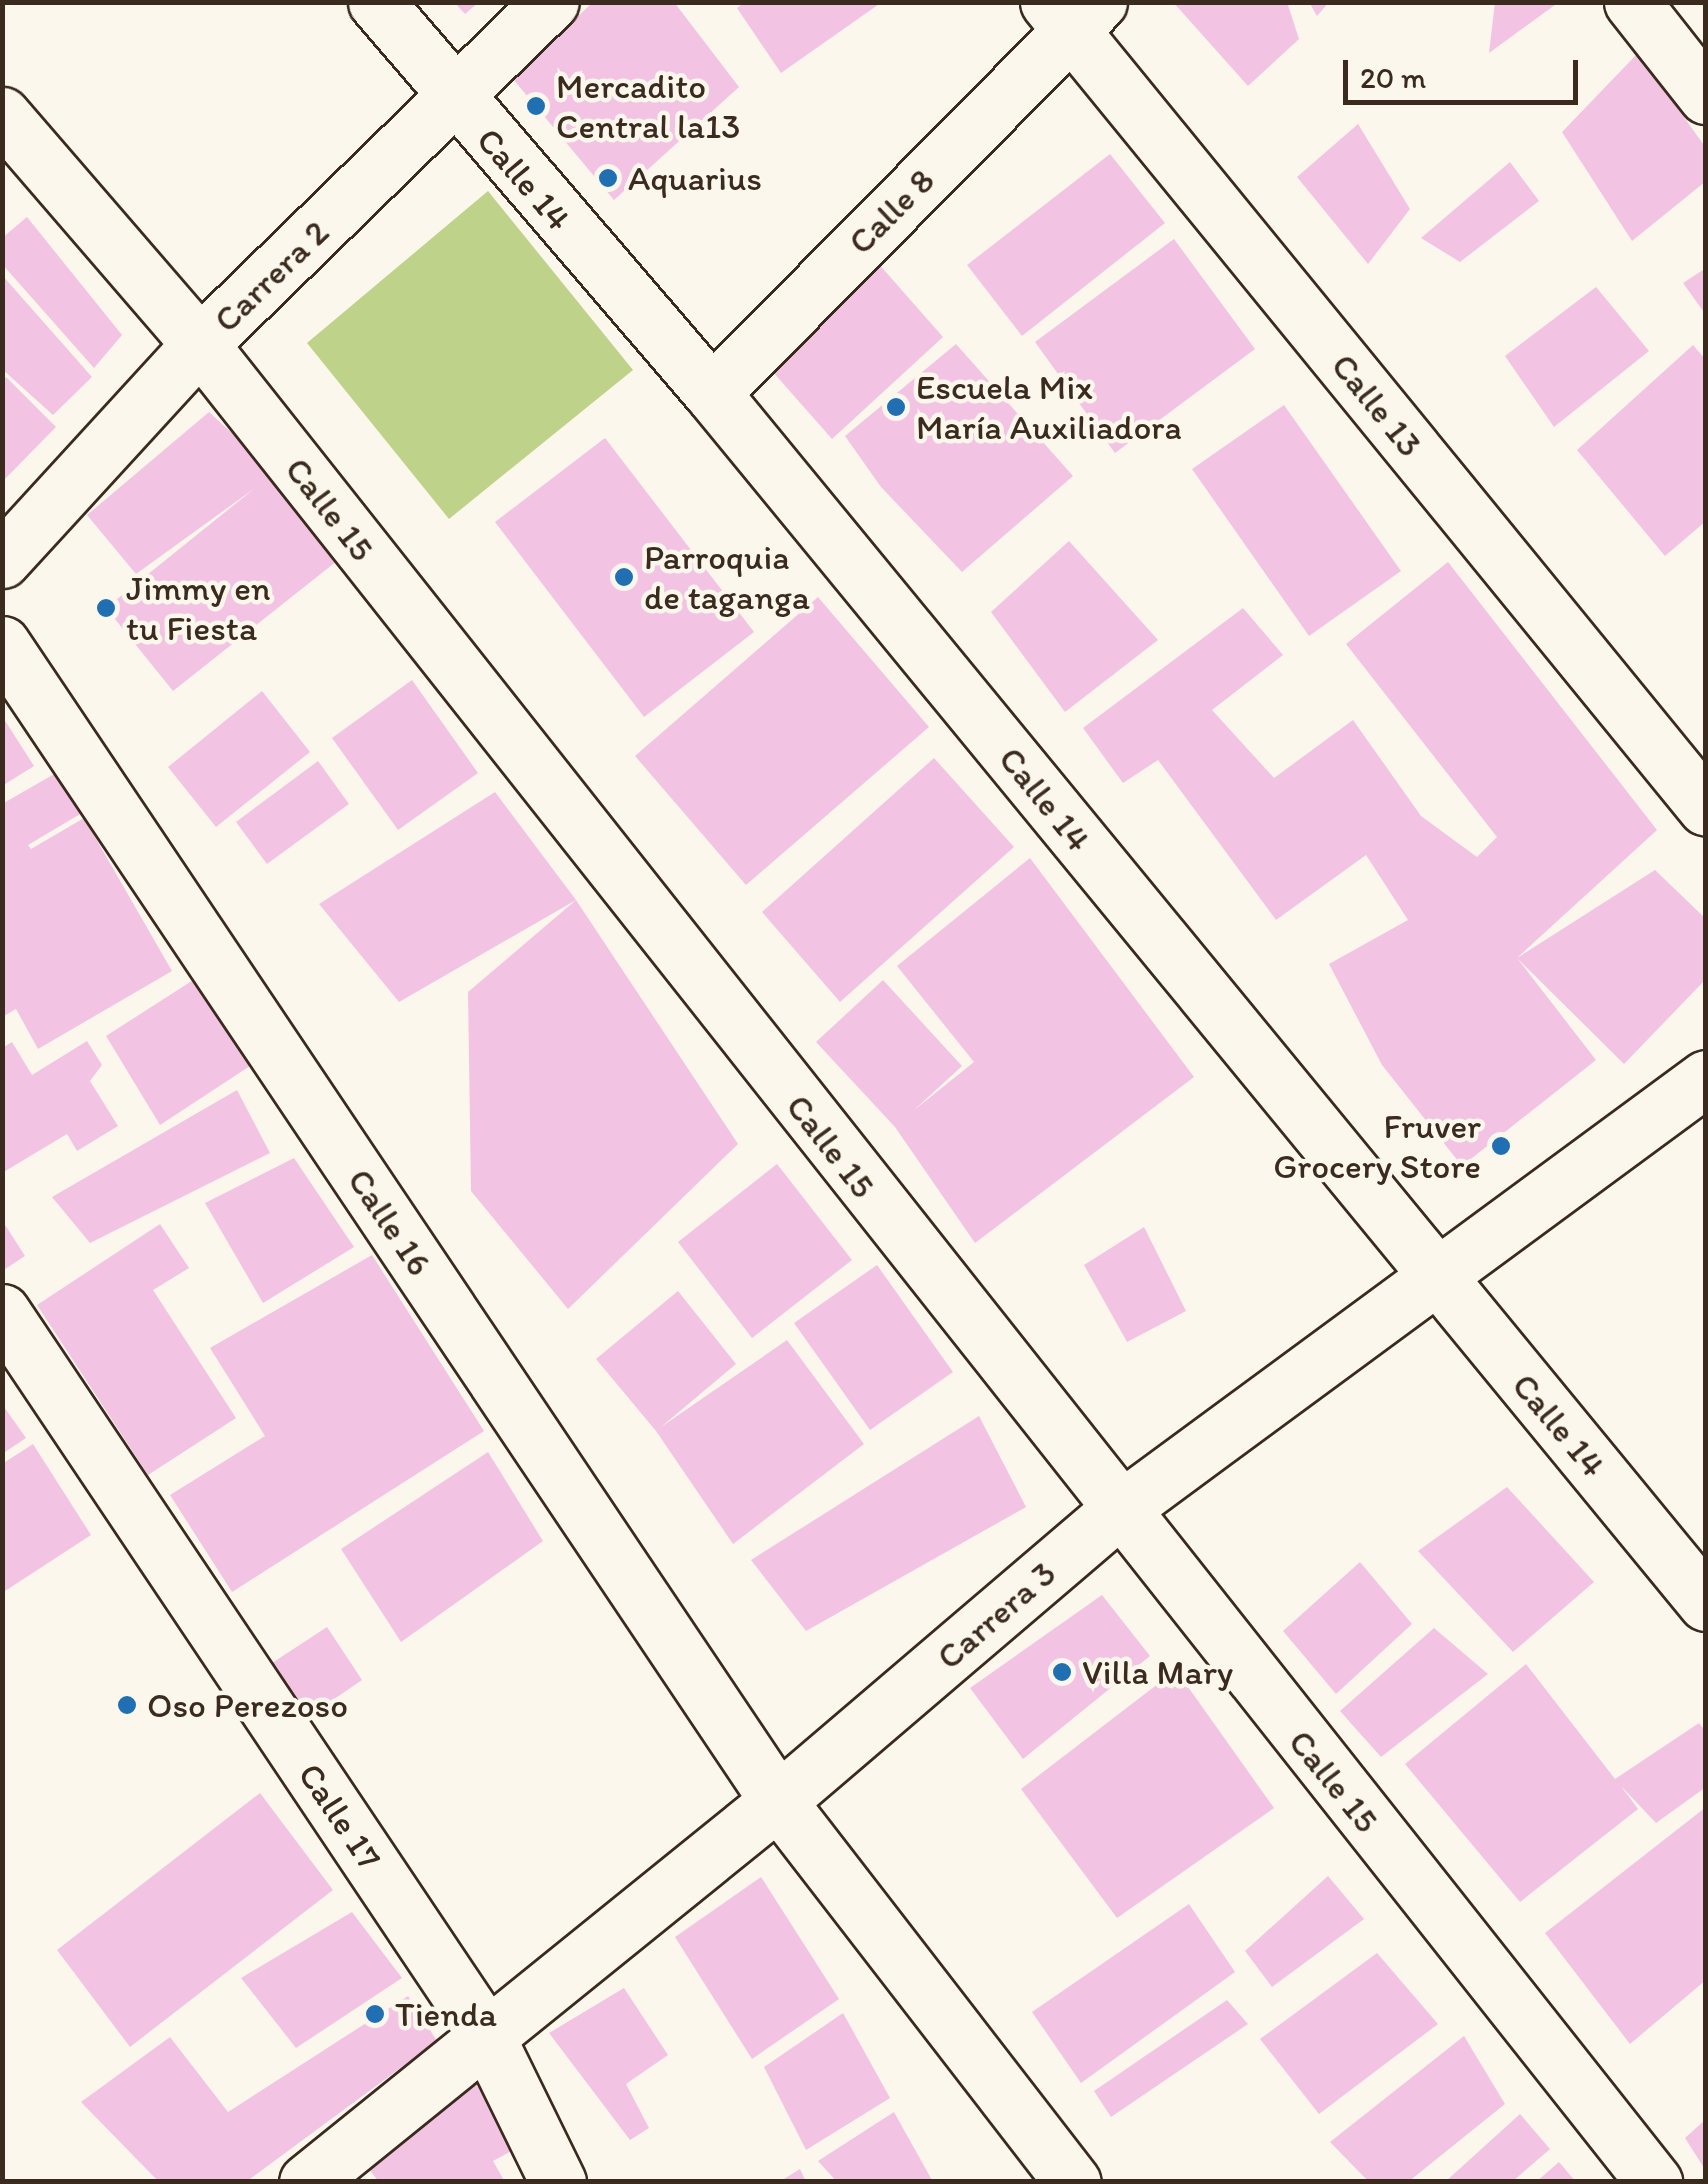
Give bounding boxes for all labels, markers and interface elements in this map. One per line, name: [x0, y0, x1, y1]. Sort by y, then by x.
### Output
scale bar: [1348, 40, 1583, 102]
text: 20 m: [1360, 59, 1426, 96]
place label: Mercadito Central la13: [556, 65, 740, 147]
marker: Mercadito Central la13: [525, 95, 547, 117]
street label: Calle 14: [468, 119, 580, 239]
place label: Aquarius: [628, 157, 762, 199]
street label: Calle 8: [839, 159, 943, 263]
marker: Aquarius: [597, 167, 619, 189]
street label: Carrera 2: [205, 211, 337, 341]
street label: Calle 13: [1323, 345, 1431, 465]
place label: Escuela Mix María Auxiliadora: [916, 366, 1183, 448]
marker: Escuela Mix María Auxiliadora: [885, 396, 907, 418]
street label: Calle 15: [277, 449, 383, 569]
place label: Parroquia de taganga: [644, 536, 810, 618]
marker: Parroquia de taganga: [613, 566, 635, 588]
place label: Jimmy en tu Fiesta: [126, 567, 271, 649]
marker: Jimmy en tu Fiesta: [95, 597, 117, 619]
street label: Calle 14: [990, 738, 1100, 860]
street label: Calle 15: [778, 1086, 884, 1206]
place label: Fruver Grocery Store: [1274, 1105, 1481, 1187]
marker: Fruver Grocery Store: [1490, 1135, 1512, 1157]
street label: Calle 16: [339, 1161, 441, 1283]
street label: Calle 14: [1504, 1365, 1614, 1485]
street label: Carrera 3: [928, 1552, 1064, 1678]
place label: Villa Mary: [1082, 1651, 1233, 1693]
marker: Villa Mary: [1051, 1661, 1073, 1683]
place label: Oso Perezoso: [147, 1684, 347, 1726]
marker: Oso Perezoso: [116, 1694, 138, 1716]
street label: Calle 15: [1280, 1721, 1388, 1841]
street label: Calle 17: [289, 1755, 391, 1877]
place label: Tienda: [395, 1993, 497, 2035]
marker: Tienda: [364, 2003, 386, 2025]

